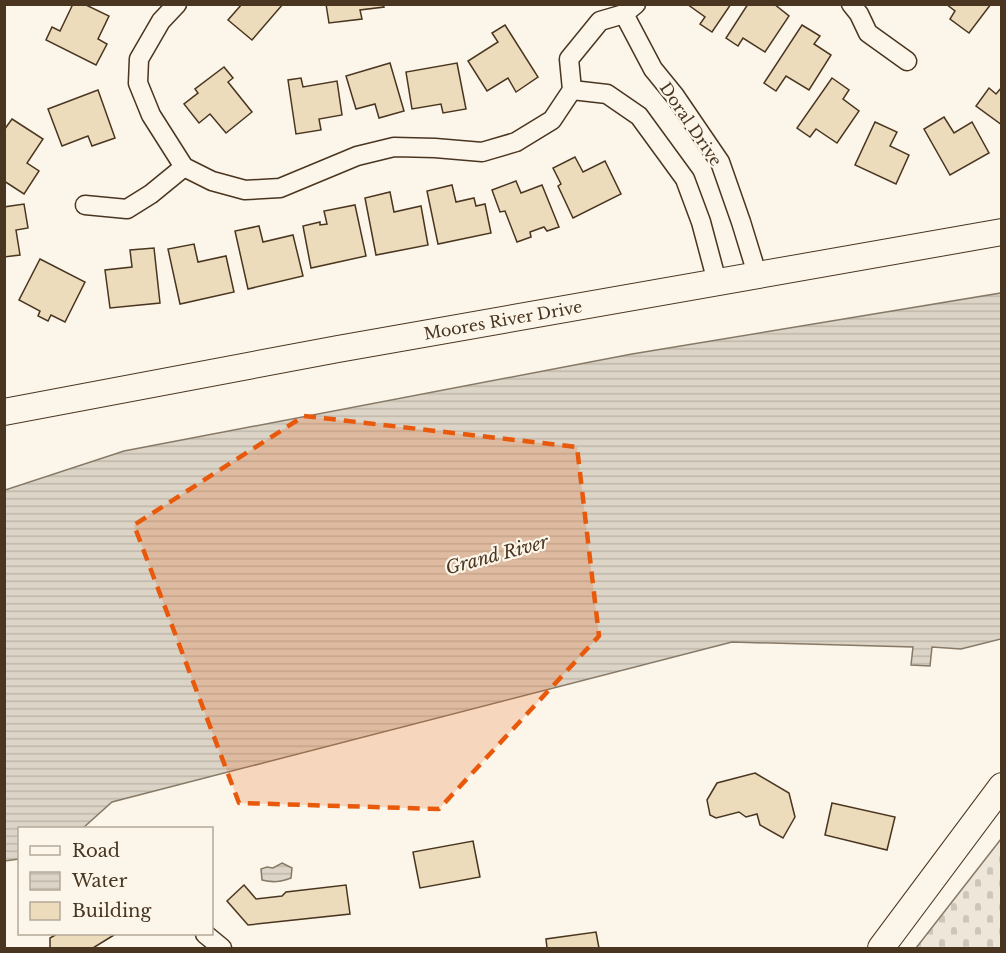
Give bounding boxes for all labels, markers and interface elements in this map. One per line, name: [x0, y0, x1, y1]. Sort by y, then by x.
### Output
street label: Doral Drive: [656, 78, 726, 170]
street label: Moores River Drive: [422, 296, 584, 344]
water label: Grand River: [443, 531, 552, 579]
legend: [18, 827, 213, 935]
text: Road: [72, 840, 120, 862]
text: Water: [71, 870, 128, 892]
text: Building: [72, 900, 151, 922]

